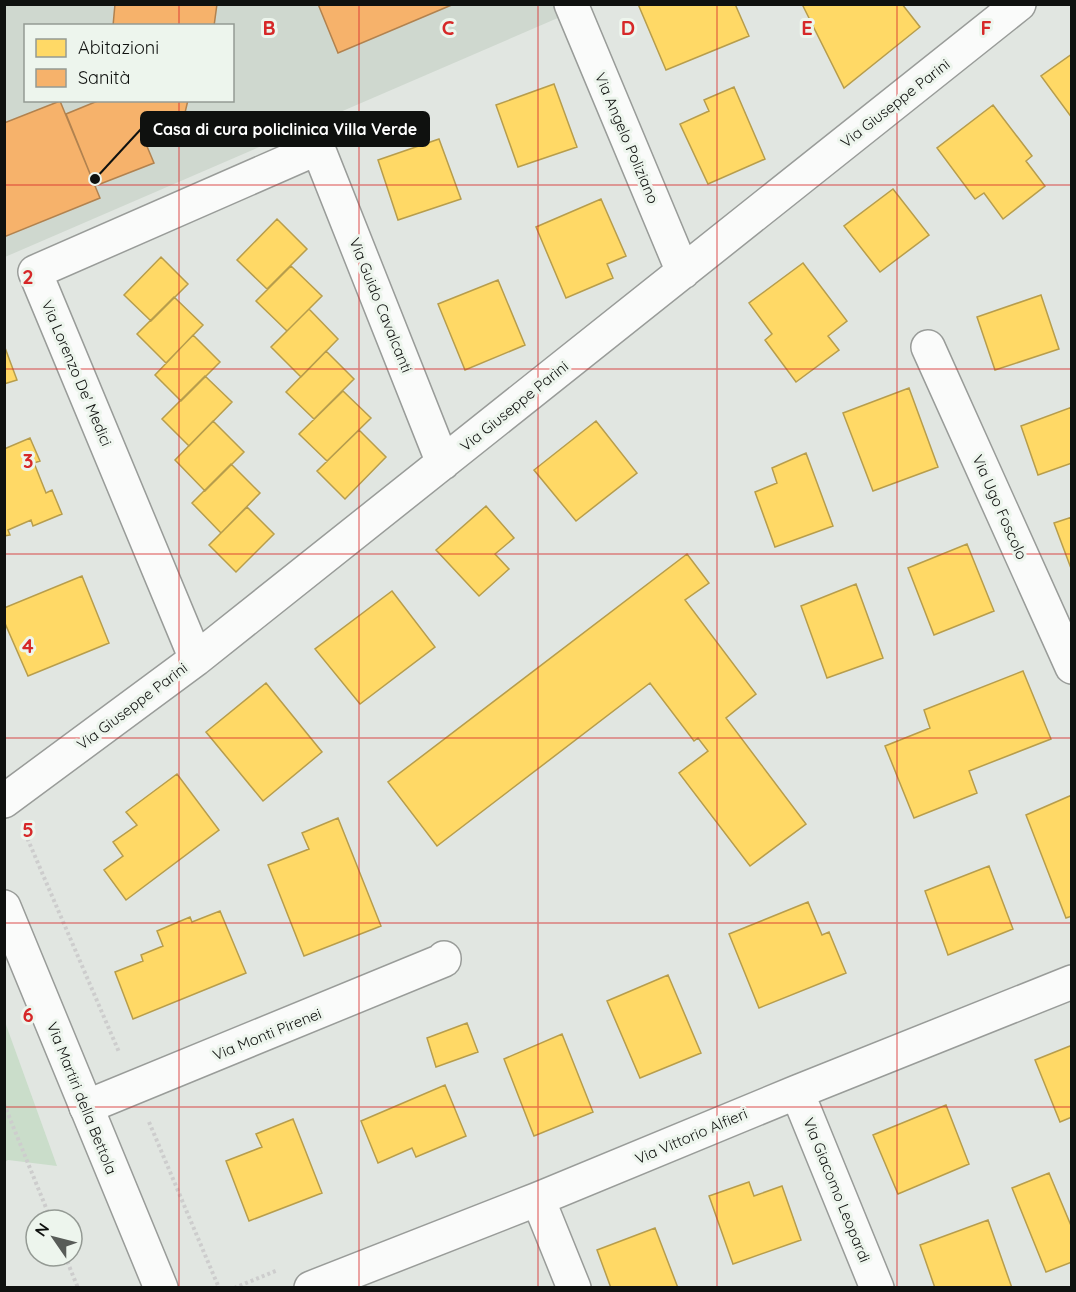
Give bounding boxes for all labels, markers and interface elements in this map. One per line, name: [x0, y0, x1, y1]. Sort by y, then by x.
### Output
text: B: [262, 15, 276, 40]
text: C: [442, 15, 455, 40]
text: D: [621, 15, 635, 40]
text: E: [801, 15, 813, 40]
text: F: [980, 15, 992, 40]
legend: [24, 24, 234, 102]
text: Abitazioni: [78, 36, 159, 59]
street label: Via Giuseppe Parini: [837, 54, 953, 152]
text: Sanità: [78, 66, 130, 89]
street label: Via Angelo Poliziano: [591, 70, 663, 206]
callout: Casa di cura policlinica Villa Verde: [141, 112, 429, 146]
text: Casa di cura policlinica Villa Verde: [153, 119, 417, 139]
street label: Via Guido Cavalcanti: [345, 235, 417, 375]
text: 2: [22, 264, 34, 289]
street label: Via Lorenzo De' Medici: [38, 297, 116, 449]
street label: Via Giuseppe Parini: [456, 357, 572, 455]
text: 3: [23, 448, 33, 473]
street label: Via Ugo Foscolo: [968, 452, 1032, 562]
text: 4: [22, 633, 34, 658]
street label: Via Giuseppe Parini: [73, 658, 191, 754]
text: 5: [22, 817, 34, 842]
text: 6: [22, 1002, 34, 1027]
street label: Via Monti Pirenei: [210, 1004, 324, 1064]
street label: Via Martiri della Bettola: [43, 1019, 121, 1177]
street label: Via Vittorio Alfieri: [632, 1104, 750, 1168]
street label: Via Giacomo Leopardi: [799, 1115, 875, 1265]
north arrow: [24, 1208, 84, 1268]
text: N: [30, 1219, 53, 1240]

